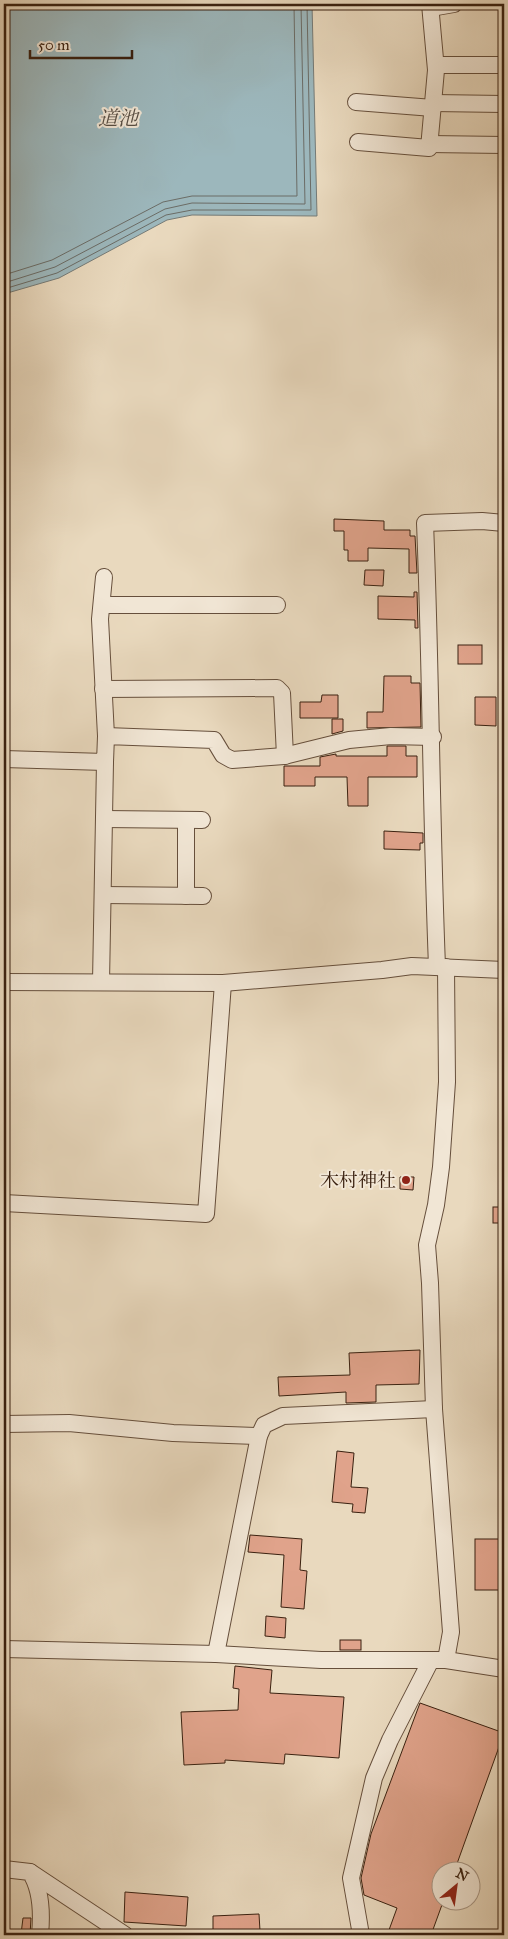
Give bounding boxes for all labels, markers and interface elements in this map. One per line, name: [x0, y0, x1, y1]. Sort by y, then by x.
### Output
scale bar: [30, 28, 132, 60]
text: 50 m: [38, 36, 70, 54]
water label: 道池: [98, 106, 140, 130]
place label: 木村神社: [320, 1169, 396, 1192]
marker: 木村神社: [400, 1174, 412, 1186]
north arrow: [430, 1862, 480, 1912]
text: N: [453, 1865, 471, 1885]

